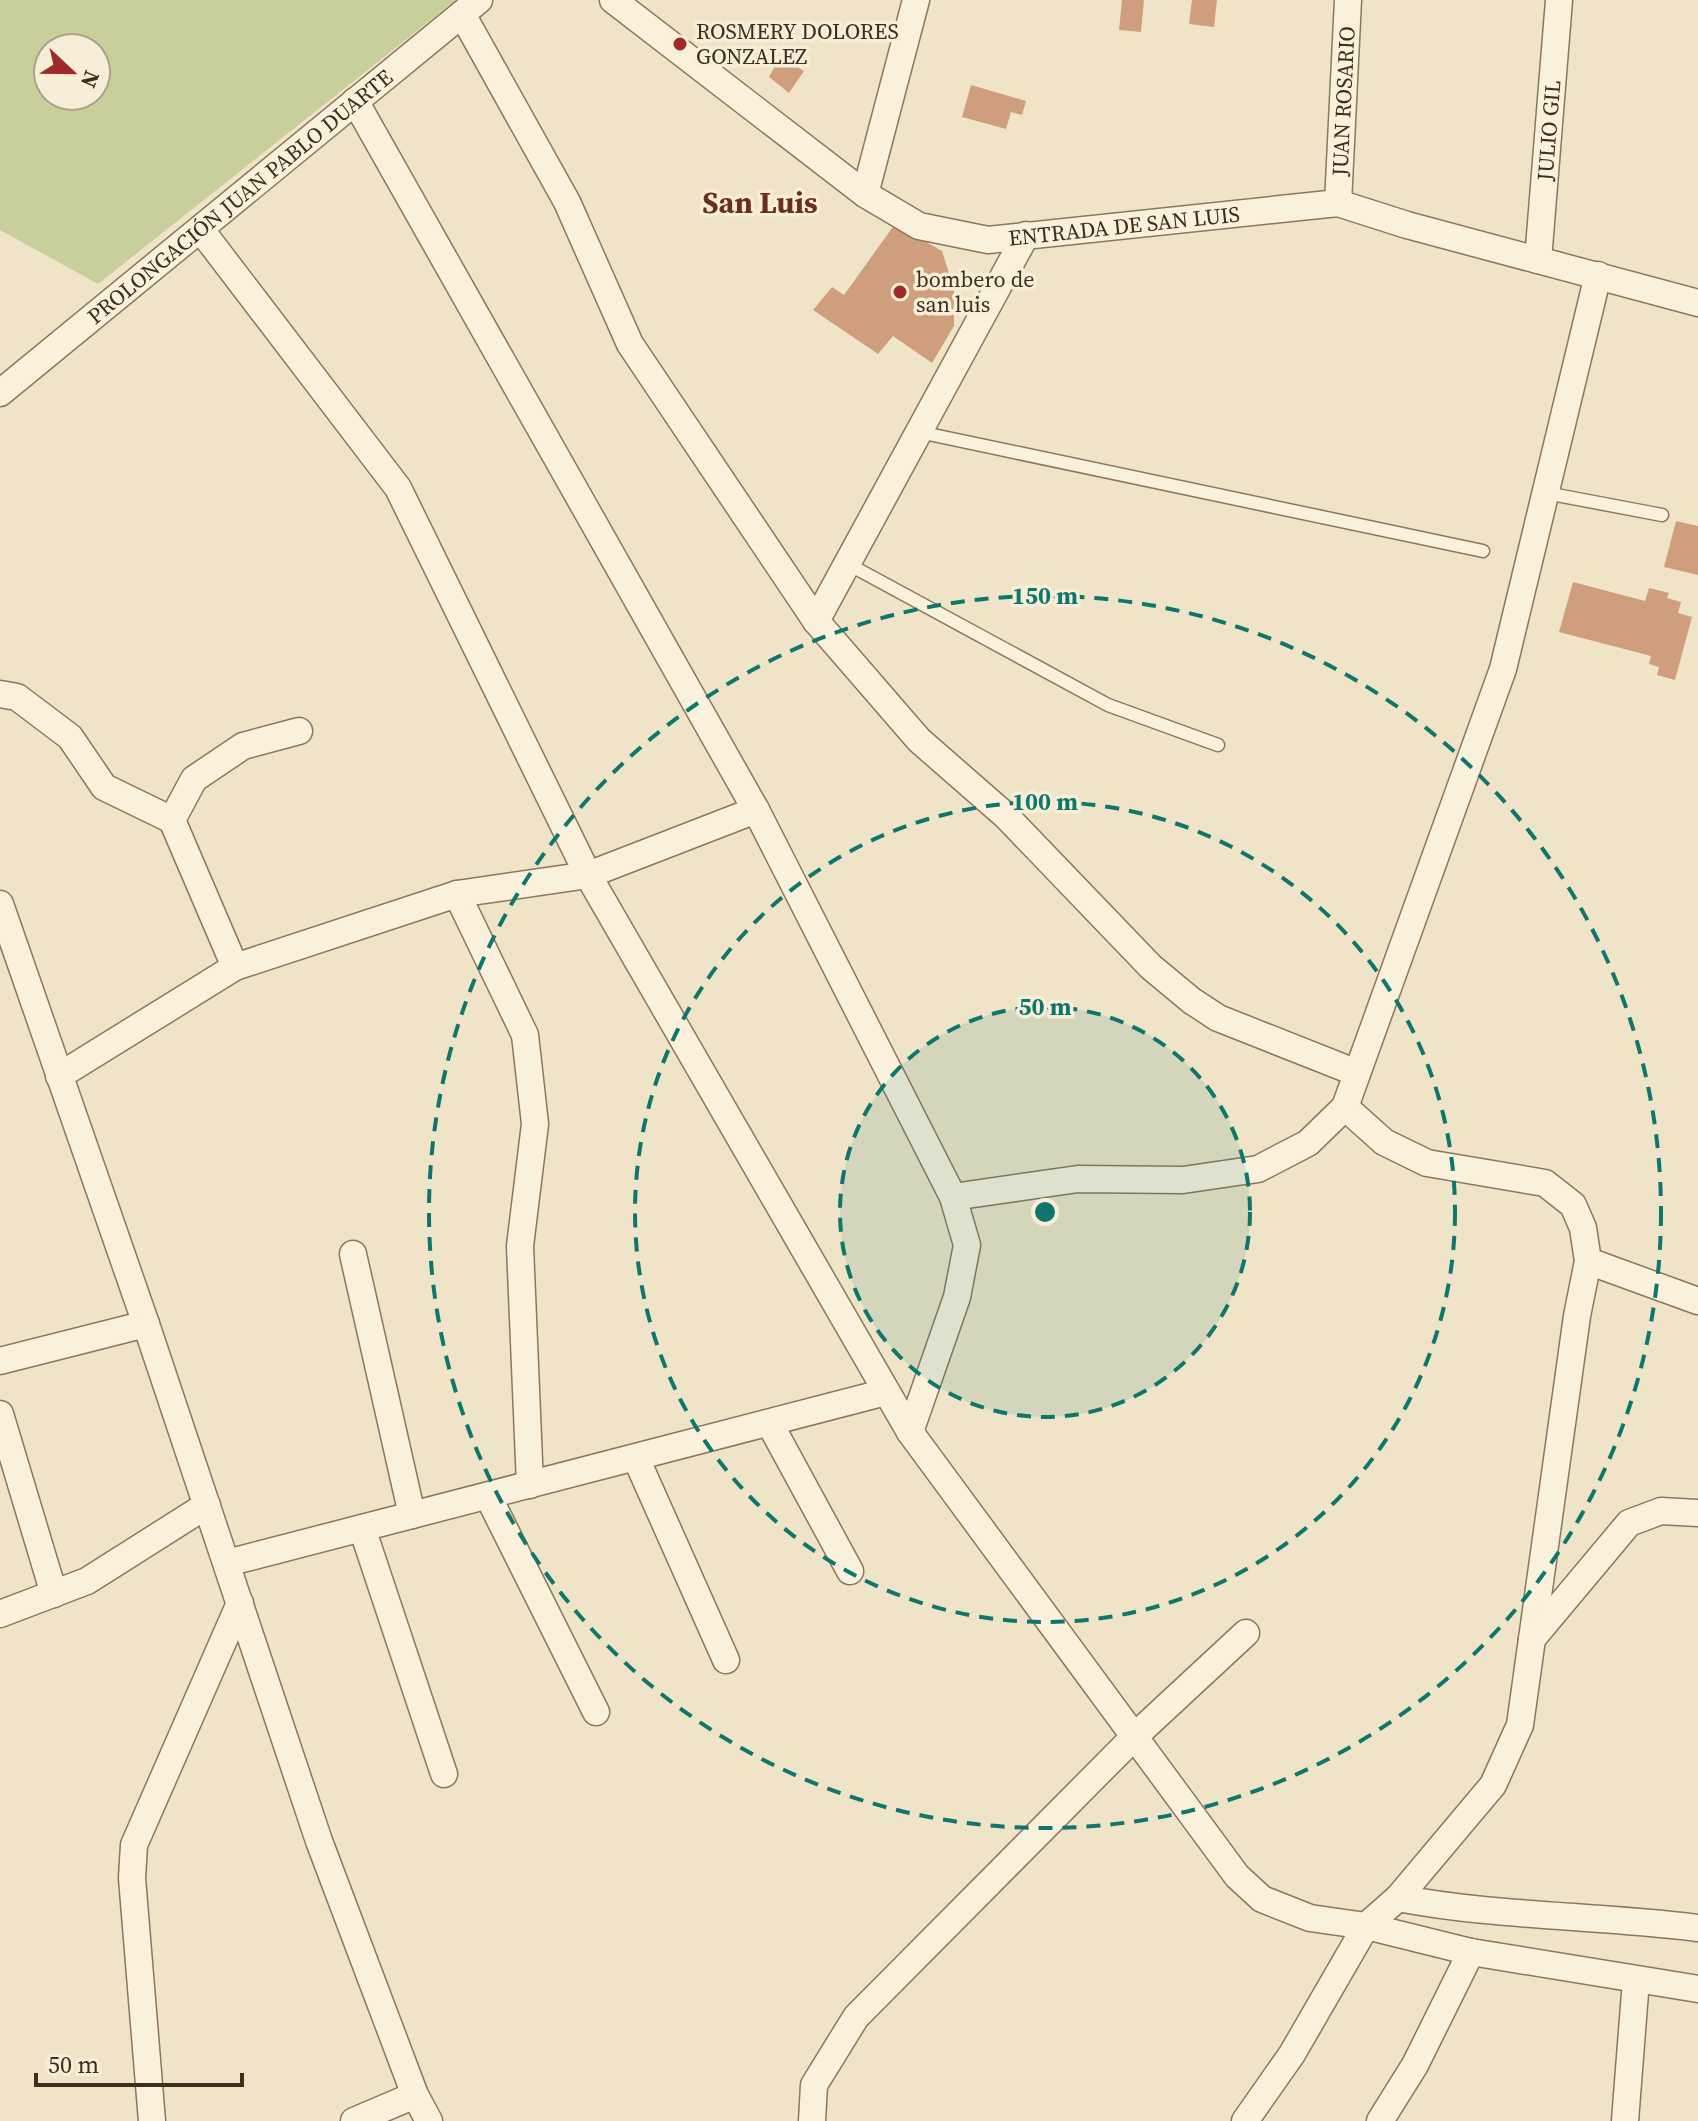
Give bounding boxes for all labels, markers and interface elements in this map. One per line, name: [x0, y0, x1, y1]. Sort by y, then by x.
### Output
place label: ROSMERY DOLORES GONZALEZ: [696, 16, 899, 71]
street label: JUAN ROSARIO: [1324, 25, 1362, 178]
north arrow: [32, 32, 112, 112]
marker: ROSMERY DOLORES GONZALEZ: [671, 35, 689, 53]
street label: PROLONGACIÓN JUAN PABLO DUARTE: [81, 65, 397, 329]
street label: JULIO GIL: [1529, 79, 1567, 183]
district label: San Luis: [702, 182, 818, 223]
street label: ENTRADA DE SAN LUIS: [1007, 198, 1241, 253]
place label: bombero de san luis: [916, 264, 1035, 319]
marker: bombero de san luis: [891, 283, 909, 301]
text: 150 m: [1012, 579, 1078, 612]
text: 100 m: [1012, 785, 1078, 818]
text: 50 m: [1019, 990, 1072, 1023]
centre of rings: [1031, 1198, 1059, 1226]
scale bar: [36, 2037, 242, 2087]
text: 50 m: [48, 2048, 99, 2081]

